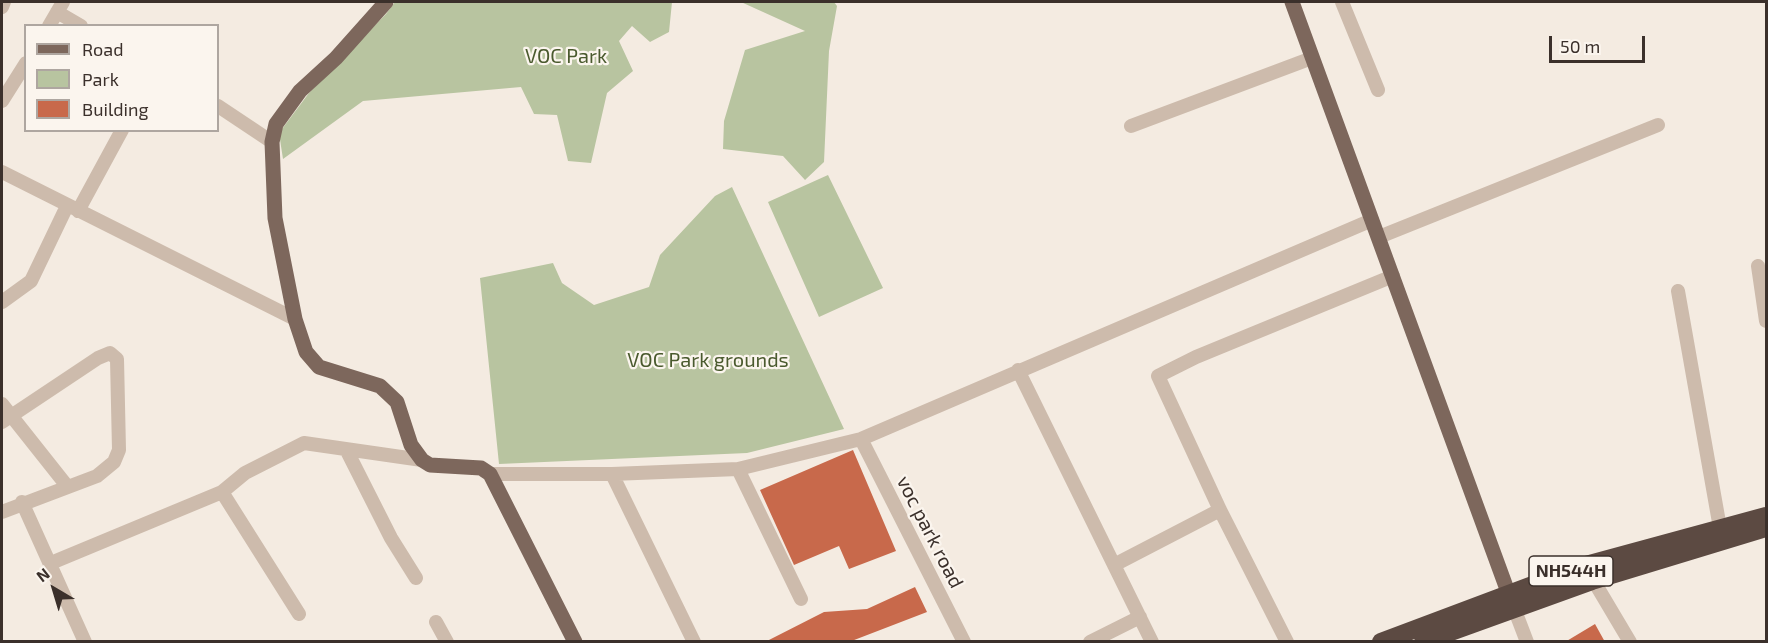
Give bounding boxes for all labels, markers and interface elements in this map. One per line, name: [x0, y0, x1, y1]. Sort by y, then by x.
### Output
legend: [24, 24, 219, 132]
scale bar: [1552, 24, 1648, 62]
text: 50 m: [1560, 35, 1600, 57]
text: Road: [82, 38, 123, 60]
park label: VOC Park: [525, 44, 607, 68]
text: Park: [82, 68, 119, 90]
text: Building: [82, 98, 149, 120]
park label: VOC Park grounds: [627, 348, 789, 372]
street label: voc park road: [891, 472, 969, 592]
road number: NH544H: [1529, 556, 1613, 586]
north arrow: [24, 559, 84, 619]
text: N: [32, 563, 53, 585]

